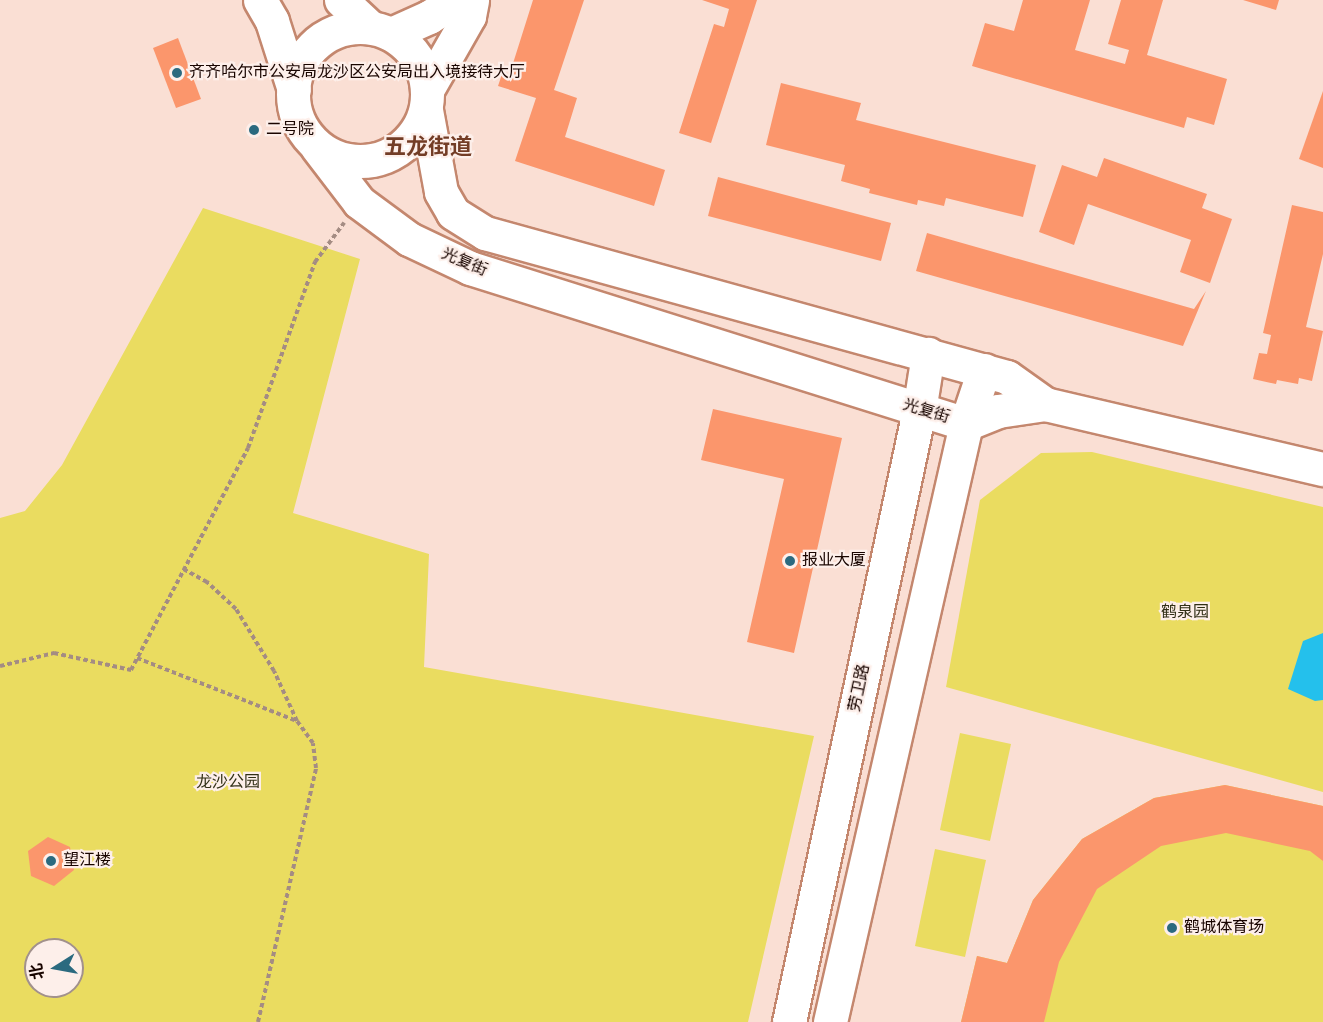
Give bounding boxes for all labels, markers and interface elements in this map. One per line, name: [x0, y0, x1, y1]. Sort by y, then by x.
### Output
place label: 齐齐哈尔市公安局龙沙区公安局出入境接待大厅: [189, 63, 525, 83]
marker: 齐齐哈尔市公安局龙沙区公安局出入境接待大厅: [170, 66, 184, 80]
place label: 二号院: [266, 120, 314, 140]
marker: 二号院: [247, 123, 261, 137]
district label: 五龙街道: [384, 136, 472, 162]
street label: 光复街: [438, 245, 490, 281]
street label: 光复街: [900, 396, 952, 428]
place label: 报业大厦: [802, 551, 866, 571]
marker: 报业大厦: [783, 554, 797, 568]
park label: 鹤泉园: [1161, 603, 1209, 623]
street label: 劳卫路: [846, 663, 874, 713]
park label: 龙沙公园: [196, 773, 260, 793]
place label: 望江楼: [63, 851, 111, 871]
marker: 望江楼: [44, 854, 58, 868]
place label: 鹤城体育场: [1184, 918, 1264, 938]
marker: 鹤城体育场: [1165, 921, 1179, 935]
north arrow: [24, 938, 84, 998]
text: 北: [27, 961, 50, 981]

